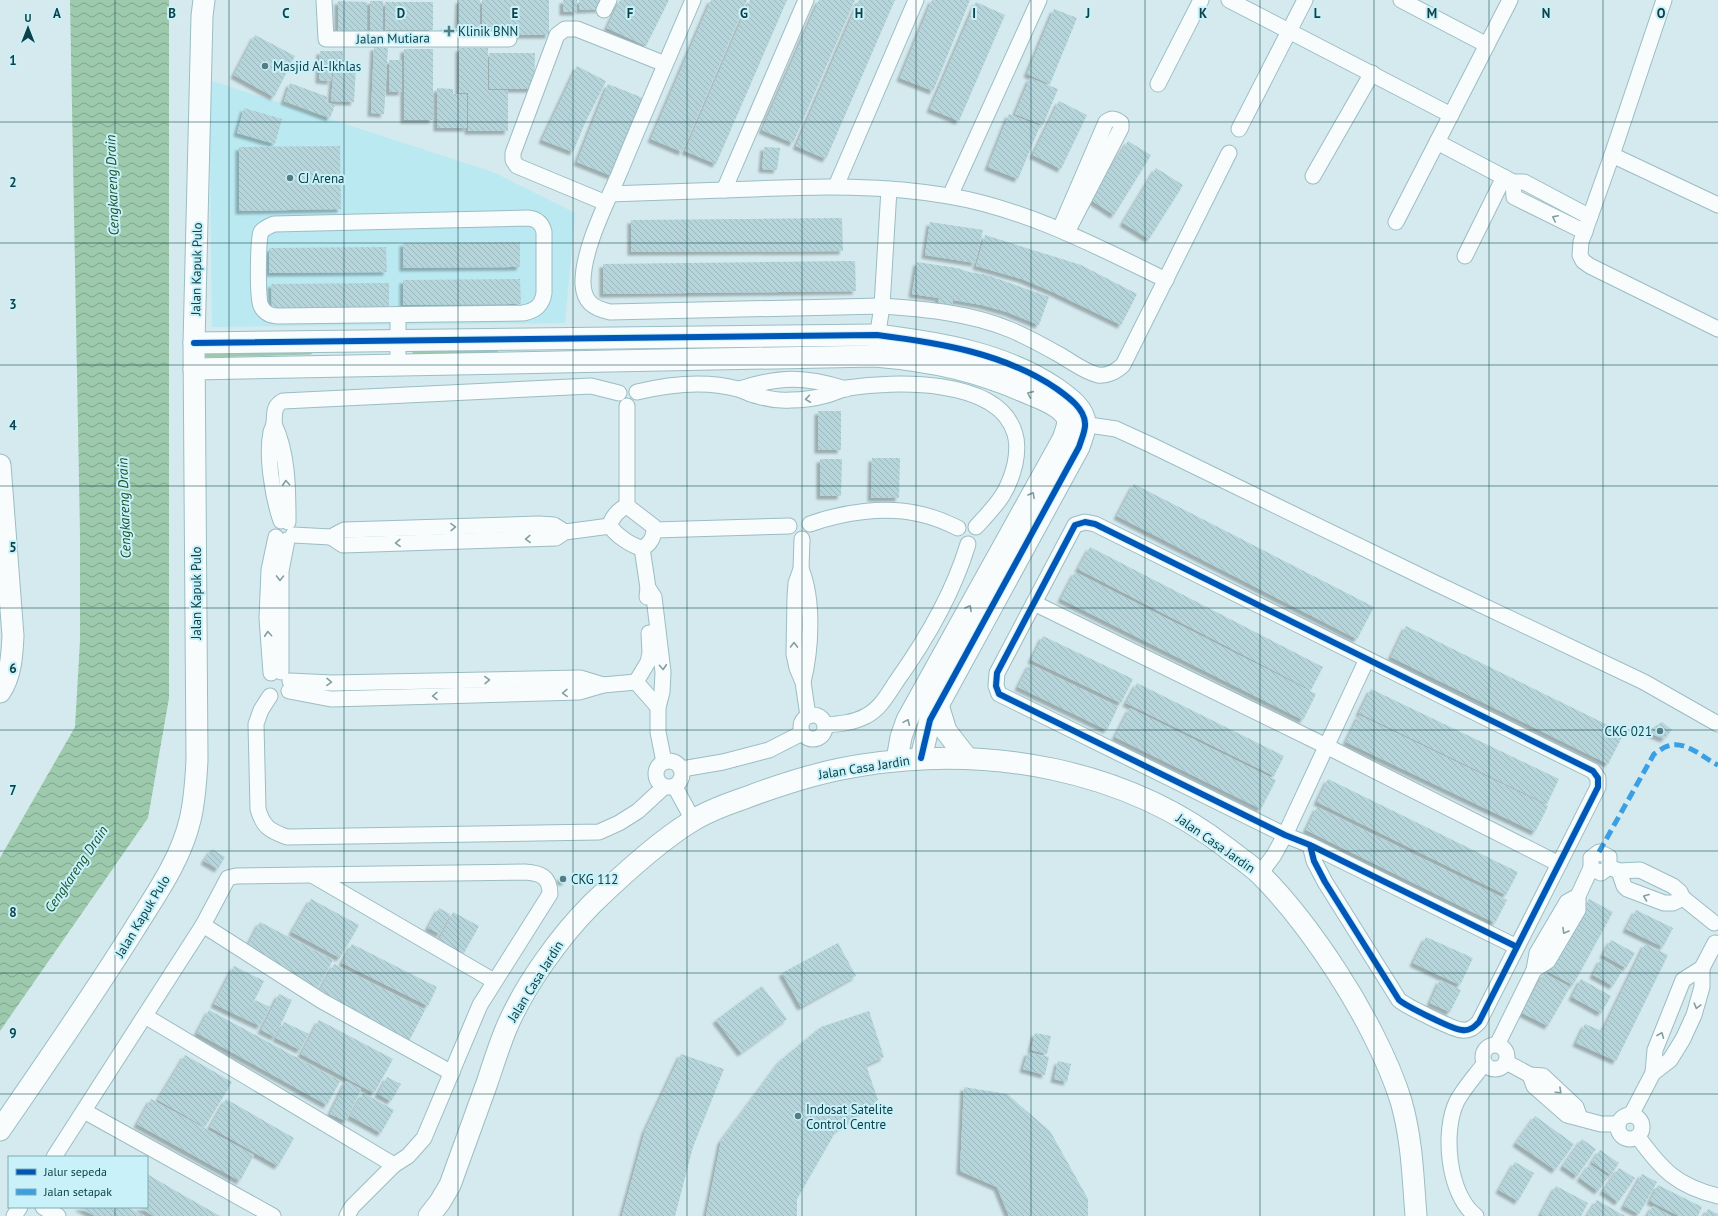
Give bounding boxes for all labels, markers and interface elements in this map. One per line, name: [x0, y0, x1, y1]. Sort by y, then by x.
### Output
text: A: [53, 5, 61, 22]
text: B: [168, 5, 176, 22]
text: C: [282, 5, 290, 22]
text: D: [397, 5, 405, 22]
text: E: [512, 5, 519, 22]
text: F: [627, 5, 634, 22]
text: G: [740, 5, 748, 22]
text: H: [855, 5, 863, 22]
text: I: [972, 5, 976, 22]
text: J: [1085, 5, 1090, 22]
text: K: [1199, 5, 1207, 22]
text: L: [1314, 5, 1321, 22]
text: M: [1427, 5, 1437, 22]
text: N: [1542, 5, 1550, 22]
text: O: [1657, 5, 1666, 22]
north arrow: [8, 8, 48, 48]
text: U: [25, 11, 32, 25]
place label: Klinik BNN: [458, 23, 518, 40]
marker: Klinik BNN: [443, 25, 455, 37]
street label: Jalan Mutiara: [355, 29, 430, 48]
text: 1: [9, 52, 17, 69]
place label: Masjid Al-Ikhlas: [273, 58, 361, 75]
marker: Masjid Al-Ikhlas: [260, 61, 270, 71]
water label: Cengkareng Drain: [101, 134, 123, 236]
place label: CJ Arena: [298, 170, 344, 187]
marker: CJ Arena: [285, 173, 295, 183]
text: 2: [9, 174, 17, 191]
one-way arrow: [1552, 215, 1559, 223]
street label: Jalan Kapuk Pulo: [187, 222, 206, 317]
text: 3: [9, 296, 17, 313]
one-way arrow: [1027, 391, 1035, 399]
one-way arrow: [805, 394, 811, 403]
text: 4: [9, 417, 17, 434]
water label: Cengkareng Drain: [113, 457, 135, 559]
one-way arrow: [282, 480, 291, 486]
one-way arrow: [1028, 492, 1035, 499]
one-way arrow: [450, 523, 456, 531]
one-way arrow: [525, 535, 531, 543]
text: 5: [9, 539, 17, 556]
one-way arrow: [395, 539, 401, 547]
street label: Jalan Kapuk Pulo: [188, 546, 205, 641]
one-way arrow: [276, 575, 285, 581]
one-way arrow: [964, 605, 972, 612]
one-way arrow: [264, 631, 273, 637]
one-way arrow: [790, 642, 798, 648]
text: 6: [9, 660, 17, 677]
one-way arrow: [658, 664, 667, 670]
one-way arrow: [484, 675, 490, 684]
one-way arrow: [326, 678, 332, 687]
one-way arrow: [562, 689, 568, 697]
one-way arrow: [432, 692, 438, 700]
one-way arrow: [902, 719, 910, 727]
place label: CKG 021: [1605, 723, 1652, 740]
marker: CKG 021: [1655, 726, 1665, 736]
street label: Jalan Casa Jardin: [816, 752, 911, 783]
text: 7: [9, 782, 17, 799]
street label: Jalan Casa Jardin: [1172, 809, 1258, 877]
water label: Cengkareng Drain: [40, 822, 112, 916]
place label: CKG 112: [571, 871, 618, 888]
street label: Jalan Kapuk Pulo: [111, 872, 174, 961]
marker: CKG 112: [558, 874, 568, 884]
one-way arrow: [1643, 893, 1650, 901]
text: 8: [9, 904, 17, 921]
one-way arrow: [1562, 927, 1569, 934]
street label: Jalan Casa Jardin: [503, 938, 567, 1026]
one-way arrow: [1693, 1003, 1702, 1010]
text: 9: [9, 1025, 17, 1042]
one-way arrow: [1656, 1032, 1664, 1040]
one-way arrow: [1554, 1087, 1562, 1094]
place label: Indosat Satelite Control Centre: [806, 1101, 893, 1133]
marker: Indosat Satelite Control Centre: [793, 1111, 803, 1121]
legend: [8, 1156, 148, 1208]
text: Jalur sepeda: [43, 1164, 107, 1179]
text: Jalan setapak: [43, 1184, 112, 1199]

